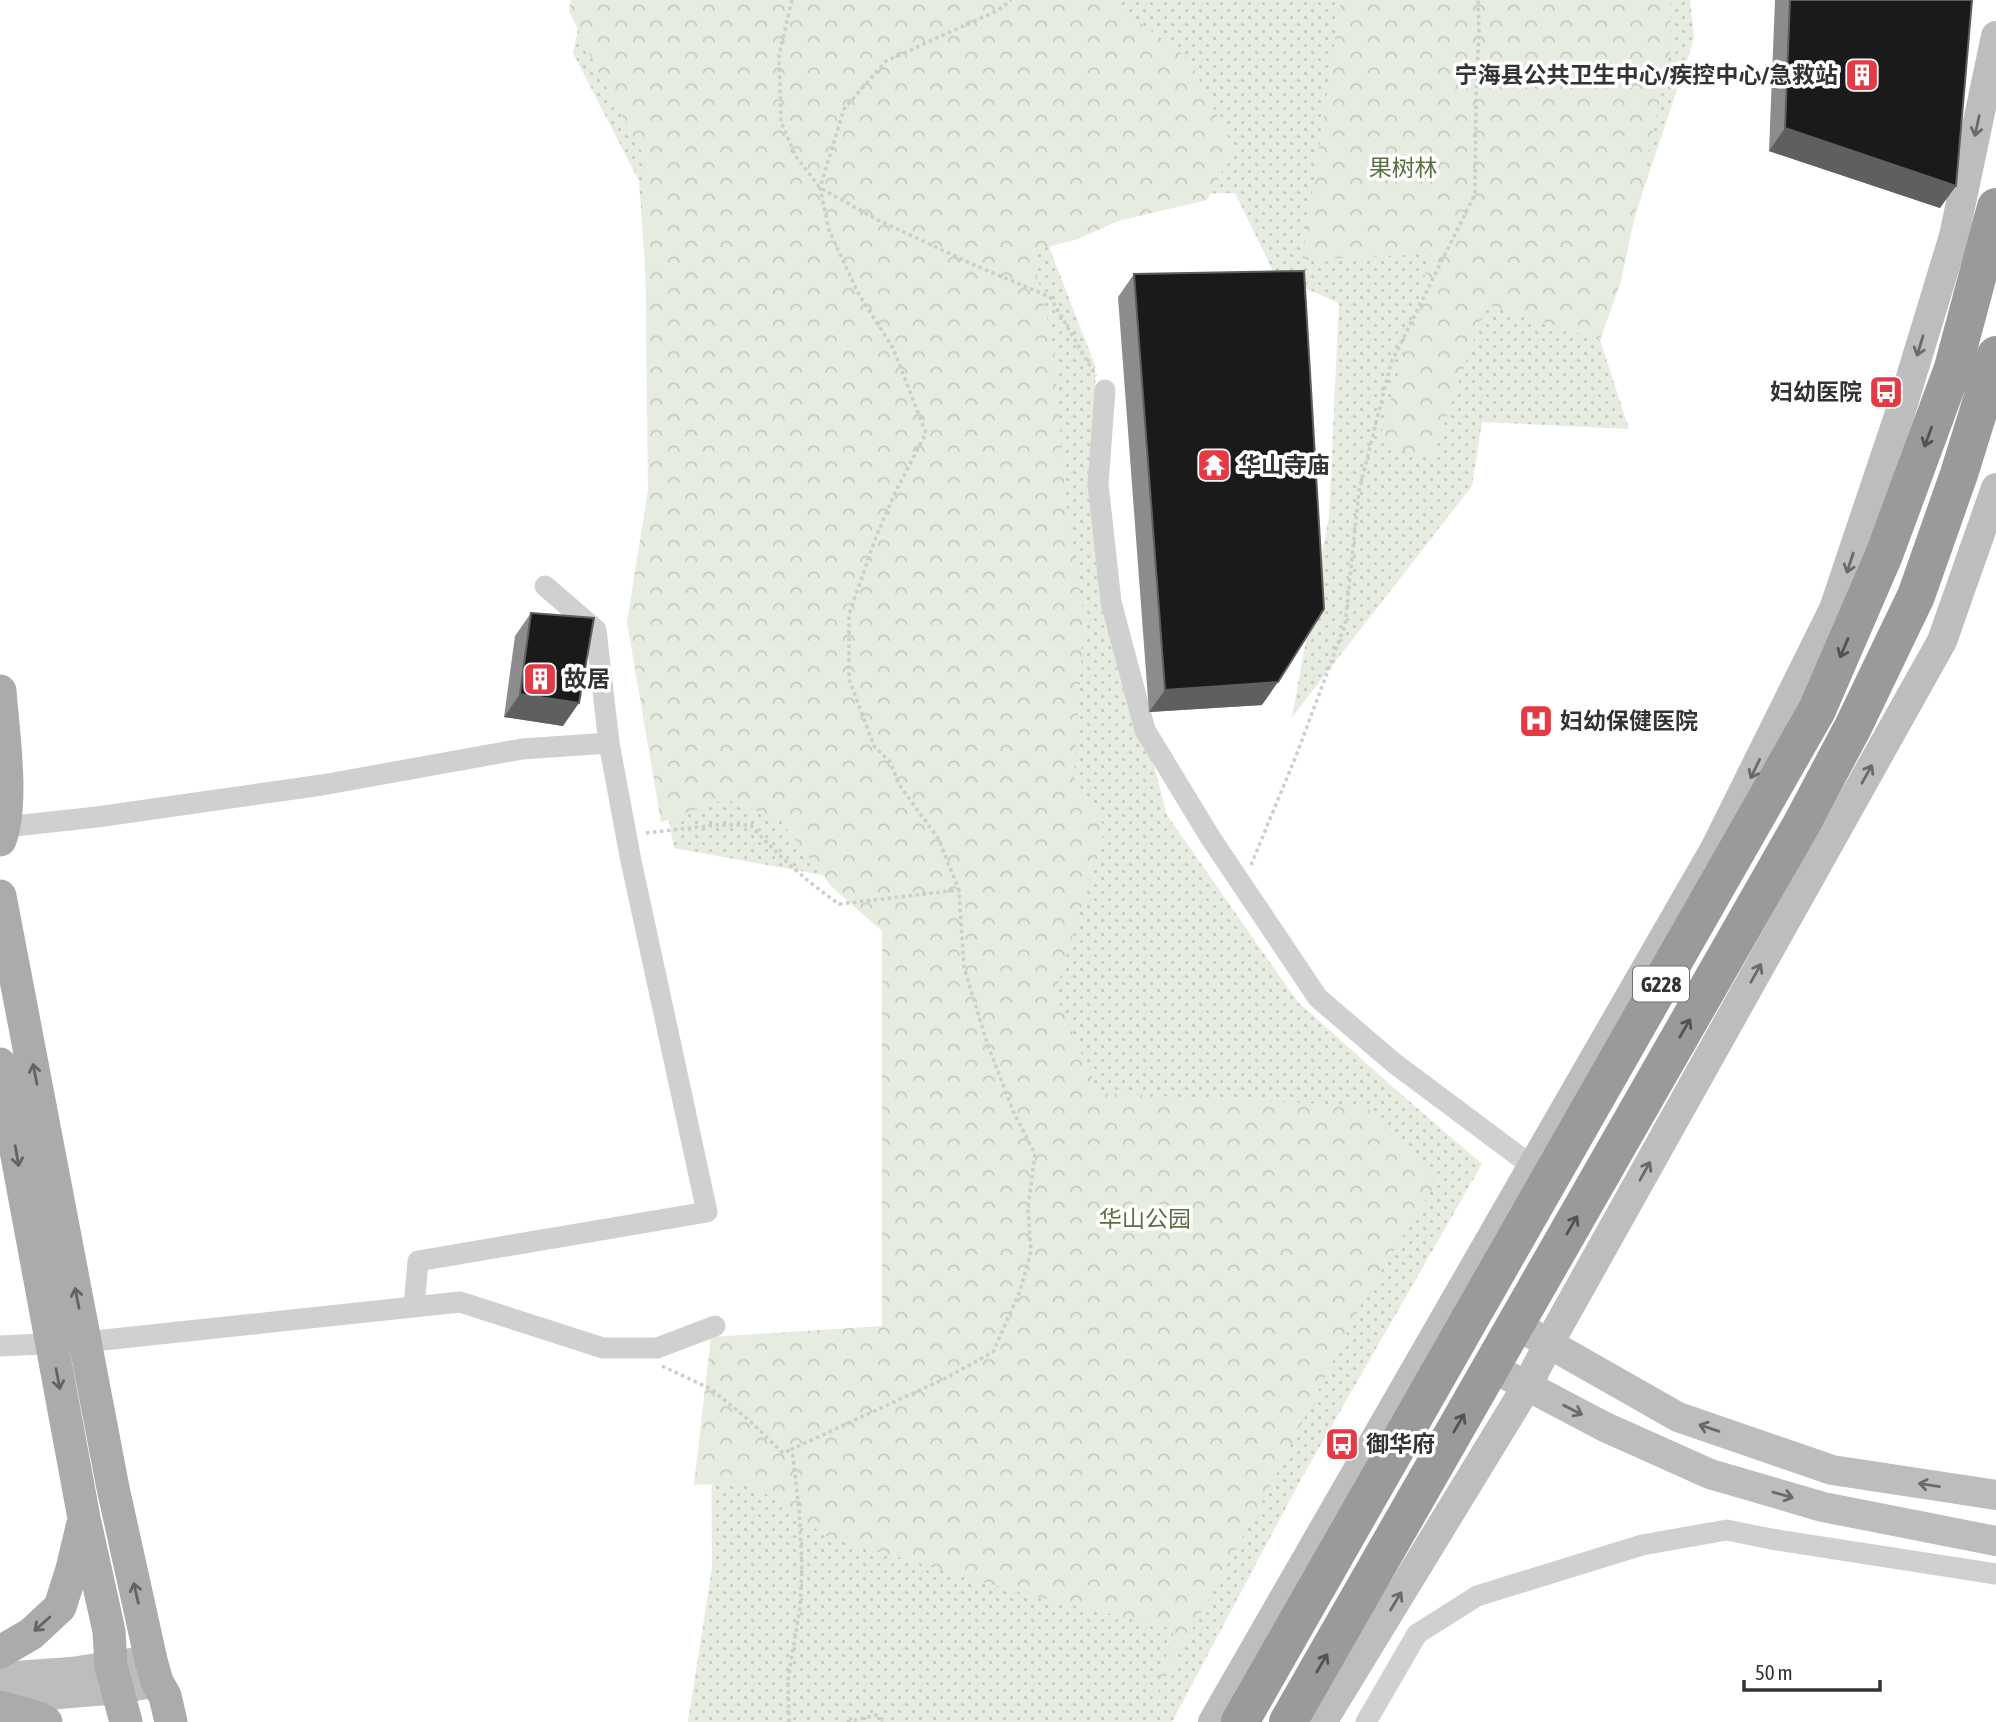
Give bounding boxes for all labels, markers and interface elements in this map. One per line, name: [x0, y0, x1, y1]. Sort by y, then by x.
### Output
building icon: 宁海县公共卫生中心/疾控中心/急救站: [1843, 56, 1881, 94]
place label: 宁海县公共卫生中心/疾控中心/急救站: [1454, 62, 1838, 88]
one-way arrow: [1969, 114, 1983, 137]
park label: 果树林: [1369, 155, 1438, 181]
one-way arrow: [1912, 335, 1925, 357]
bus stop icon: 妇幼医院: [1867, 373, 1905, 411]
place label: 妇幼医院: [1770, 379, 1862, 405]
one-way arrow: [1920, 425, 1933, 447]
temple icon: 华山寺庙: [1195, 446, 1233, 484]
place label: 华山寺庙: [1238, 452, 1330, 478]
one-way arrow: [1843, 551, 1855, 573]
one-way arrow: [1836, 637, 1849, 659]
building icon: 故居: [521, 660, 559, 698]
place label: 故居: [564, 666, 610, 692]
hospital icon: 妇幼保健医院: [1517, 702, 1555, 740]
place label: 妇幼保健医院: [1560, 708, 1698, 734]
one-way arrow: [1747, 758, 1761, 779]
one-way arrow: [1861, 764, 1874, 785]
one-way arrow: [1749, 963, 1763, 983]
road number: G228: [1633, 967, 1689, 1002]
one-way arrow: [1678, 1018, 1692, 1038]
one-way arrow: [27, 1063, 41, 1086]
one-way arrow: [11, 1144, 24, 1166]
one-way arrow: [1639, 1161, 1652, 1182]
park label: 华山公园: [1099, 1206, 1191, 1232]
one-way arrow: [1566, 1215, 1579, 1236]
one-way arrow: [70, 1287, 83, 1310]
one-way arrow: [52, 1367, 65, 1390]
one-way arrow: [1562, 1404, 1583, 1417]
one-way arrow: [1452, 1413, 1466, 1433]
one-way arrow: [1699, 1421, 1721, 1433]
bus stop icon: 御华府: [1323, 1425, 1361, 1463]
place label: 御华府: [1366, 1431, 1435, 1457]
one-way arrow: [1918, 1478, 1940, 1491]
one-way arrow: [1772, 1490, 1794, 1503]
one-way arrow: [129, 1582, 143, 1605]
one-way arrow: [1389, 1591, 1403, 1611]
one-way arrow: [33, 1616, 51, 1632]
scale bar: [1744, 1648, 1881, 1692]
one-way arrow: [1315, 1653, 1329, 1673]
text: 50 m: [1755, 1660, 1793, 1684]

